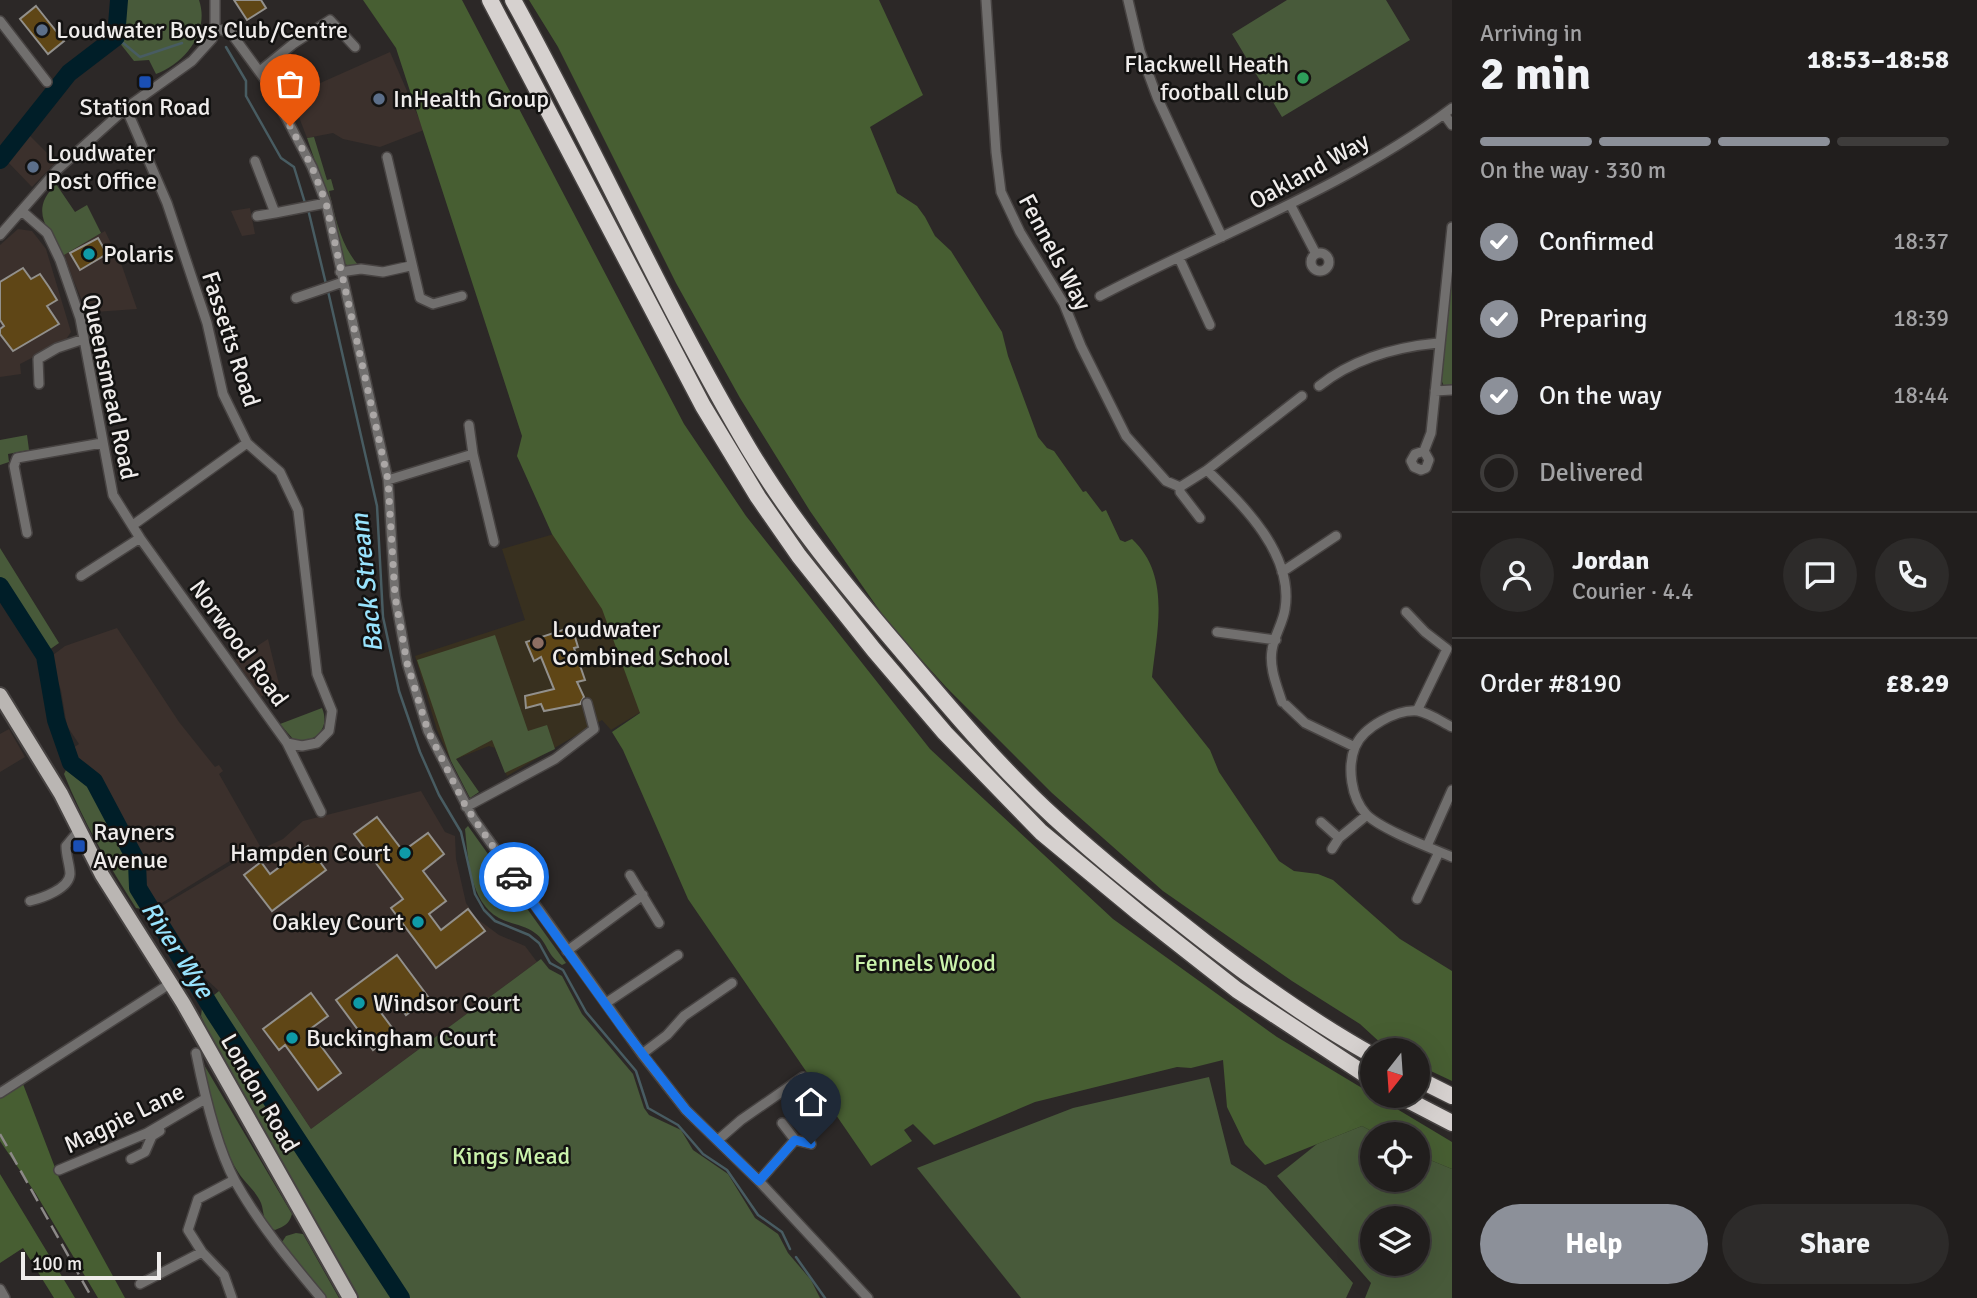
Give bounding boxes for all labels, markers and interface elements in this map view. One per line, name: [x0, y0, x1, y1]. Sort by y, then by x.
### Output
place label: Loudwater Boys Club/Centre: [56, 15, 348, 45]
text: Arriving in: [1480, 19, 1582, 48]
marker: Loudwater Boys Club/Centre: [34, 22, 50, 38]
text: 18:53–18:58: [1807, 44, 1949, 76]
text: 2 min: [1480, 46, 1591, 102]
place label: Flackwell Heath football club: [1124, 49, 1289, 107]
pin: [260, 54, 320, 126]
icon: bag: [271, 65, 309, 103]
marker: Flackwell Heath football club: [1295, 70, 1311, 86]
marker: Station Road: [137, 74, 153, 90]
place label: InHealth Group: [393, 84, 549, 114]
marker: InHealth Group: [371, 91, 387, 107]
place label: Station Road: [80, 92, 210, 122]
street label: Oakland Way: [1244, 126, 1374, 216]
place label: Loudwater Post Office: [47, 138, 157, 196]
text: On the way · 330 m: [1480, 156, 1666, 185]
marker: Loudwater Post Office: [25, 159, 41, 175]
street label: Fennels Way: [1012, 189, 1098, 315]
icon: check: [1480, 223, 1518, 261]
text: Confirmed: [1539, 226, 1654, 258]
text: 18:37: [1893, 227, 1949, 256]
place label: Polaris: [103, 239, 174, 269]
marker: Polaris: [81, 246, 97, 262]
street label: Fassetts Road: [195, 267, 267, 411]
street label: Queensmead Road: [76, 291, 144, 483]
icon: check: [1480, 300, 1518, 338]
text: Preparing: [1539, 303, 1647, 335]
text: 18:39: [1893, 304, 1949, 333]
icon: check: [1480, 377, 1518, 415]
text: On the way: [1539, 380, 1662, 412]
text: 18:44: [1893, 381, 1949, 410]
text: Delivered: [1539, 457, 1644, 489]
water label: Back Stream: [344, 511, 390, 654]
button: person: [1480, 538, 1554, 612]
button: chat: [1783, 538, 1857, 612]
button: phone: [1875, 538, 1949, 612]
text: Jordan: [1572, 545, 1649, 577]
street label: Norwood Road: [183, 574, 295, 712]
text: Courier · 4.4: [1572, 577, 1693, 606]
place label: Loudwater Combined School: [552, 614, 730, 672]
marker: Loudwater Combined School: [530, 635, 546, 651]
text: Order #8190: [1480, 668, 1621, 700]
text: £8.29: [1885, 668, 1949, 700]
place label: Rayners Avenue: [93, 817, 175, 875]
marker: Rayners Avenue: [71, 838, 87, 854]
place label: Hampden Court: [230, 838, 391, 868]
courier: [479, 842, 549, 912]
marker: Hampden Court: [397, 845, 413, 861]
icon: car: [495, 858, 533, 896]
water label: River Wye: [134, 896, 221, 1006]
place label: Oakley Court: [272, 907, 404, 937]
marker: Oakley Court: [410, 914, 426, 930]
park label: Fennels Wood: [854, 948, 996, 978]
place label: Windsor Court: [373, 988, 520, 1018]
marker: Windsor Court: [351, 995, 367, 1011]
place label: Buckingham Court: [306, 1023, 496, 1053]
street label: London Road: [214, 1028, 306, 1158]
marker: Buckingham Court: [284, 1030, 300, 1046]
north arrow: [1360, 1038, 1430, 1108]
map controls: [1360, 1038, 1430, 1276]
pin: [781, 1072, 841, 1144]
street label: Magpie Lane: [59, 1076, 189, 1160]
icon: home: [792, 1083, 830, 1121]
button: locate: [1360, 1122, 1430, 1192]
park label: Kings Mead: [452, 1141, 570, 1171]
button: Help: [1480, 1204, 1708, 1284]
button: Share: [1722, 1204, 1949, 1284]
button: layers: [1360, 1206, 1430, 1276]
scale bar: [21, 1249, 161, 1281]
text: 100 m: [32, 1252, 82, 1276]

